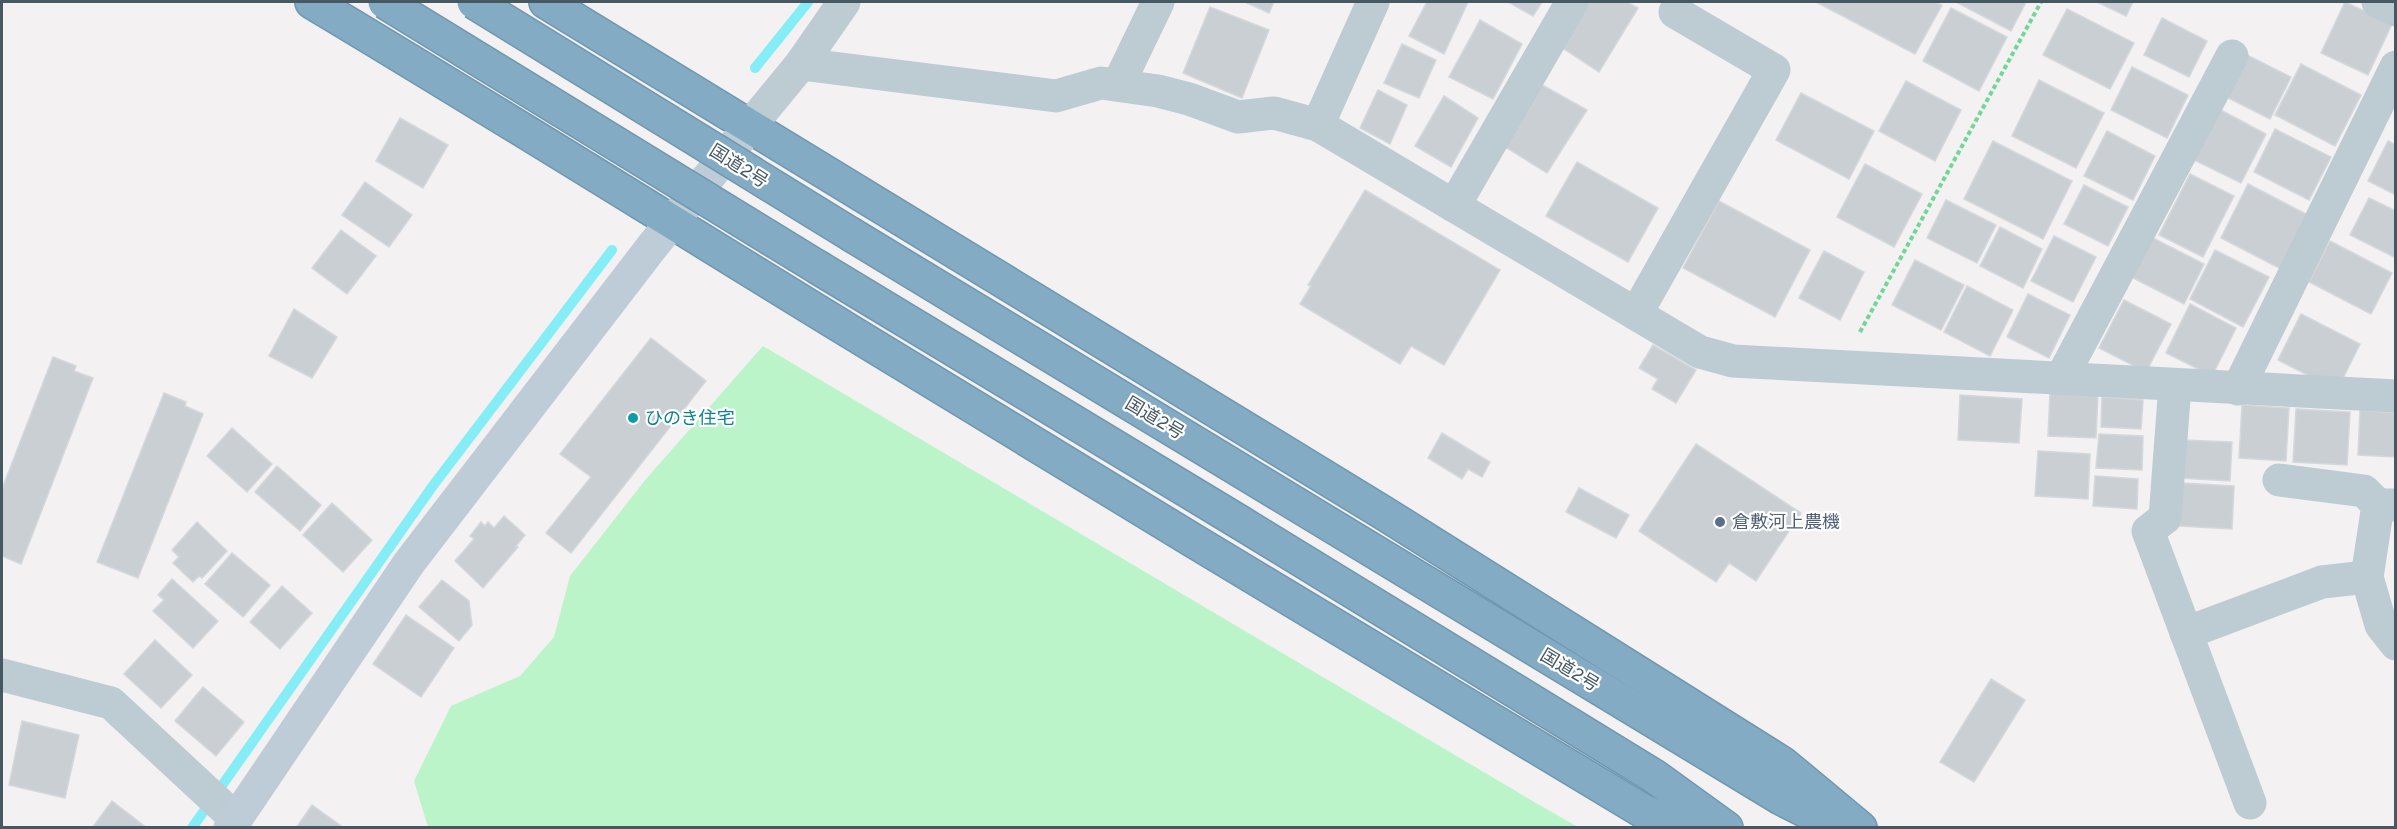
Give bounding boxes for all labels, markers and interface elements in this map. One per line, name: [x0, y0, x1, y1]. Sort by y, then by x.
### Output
street label: 国道2号: [705, 140, 772, 194]
street label: 国道2号: [1120, 393, 1188, 446]
place label: ひのき住宅: [645, 408, 734, 431]
marker: ひのき住宅: [626, 411, 640, 425]
place label: 倉敷河上農機: [1732, 512, 1840, 535]
marker: 倉敷河上農機: [1713, 515, 1727, 529]
street label: 国道2号: [1535, 645, 1603, 698]

